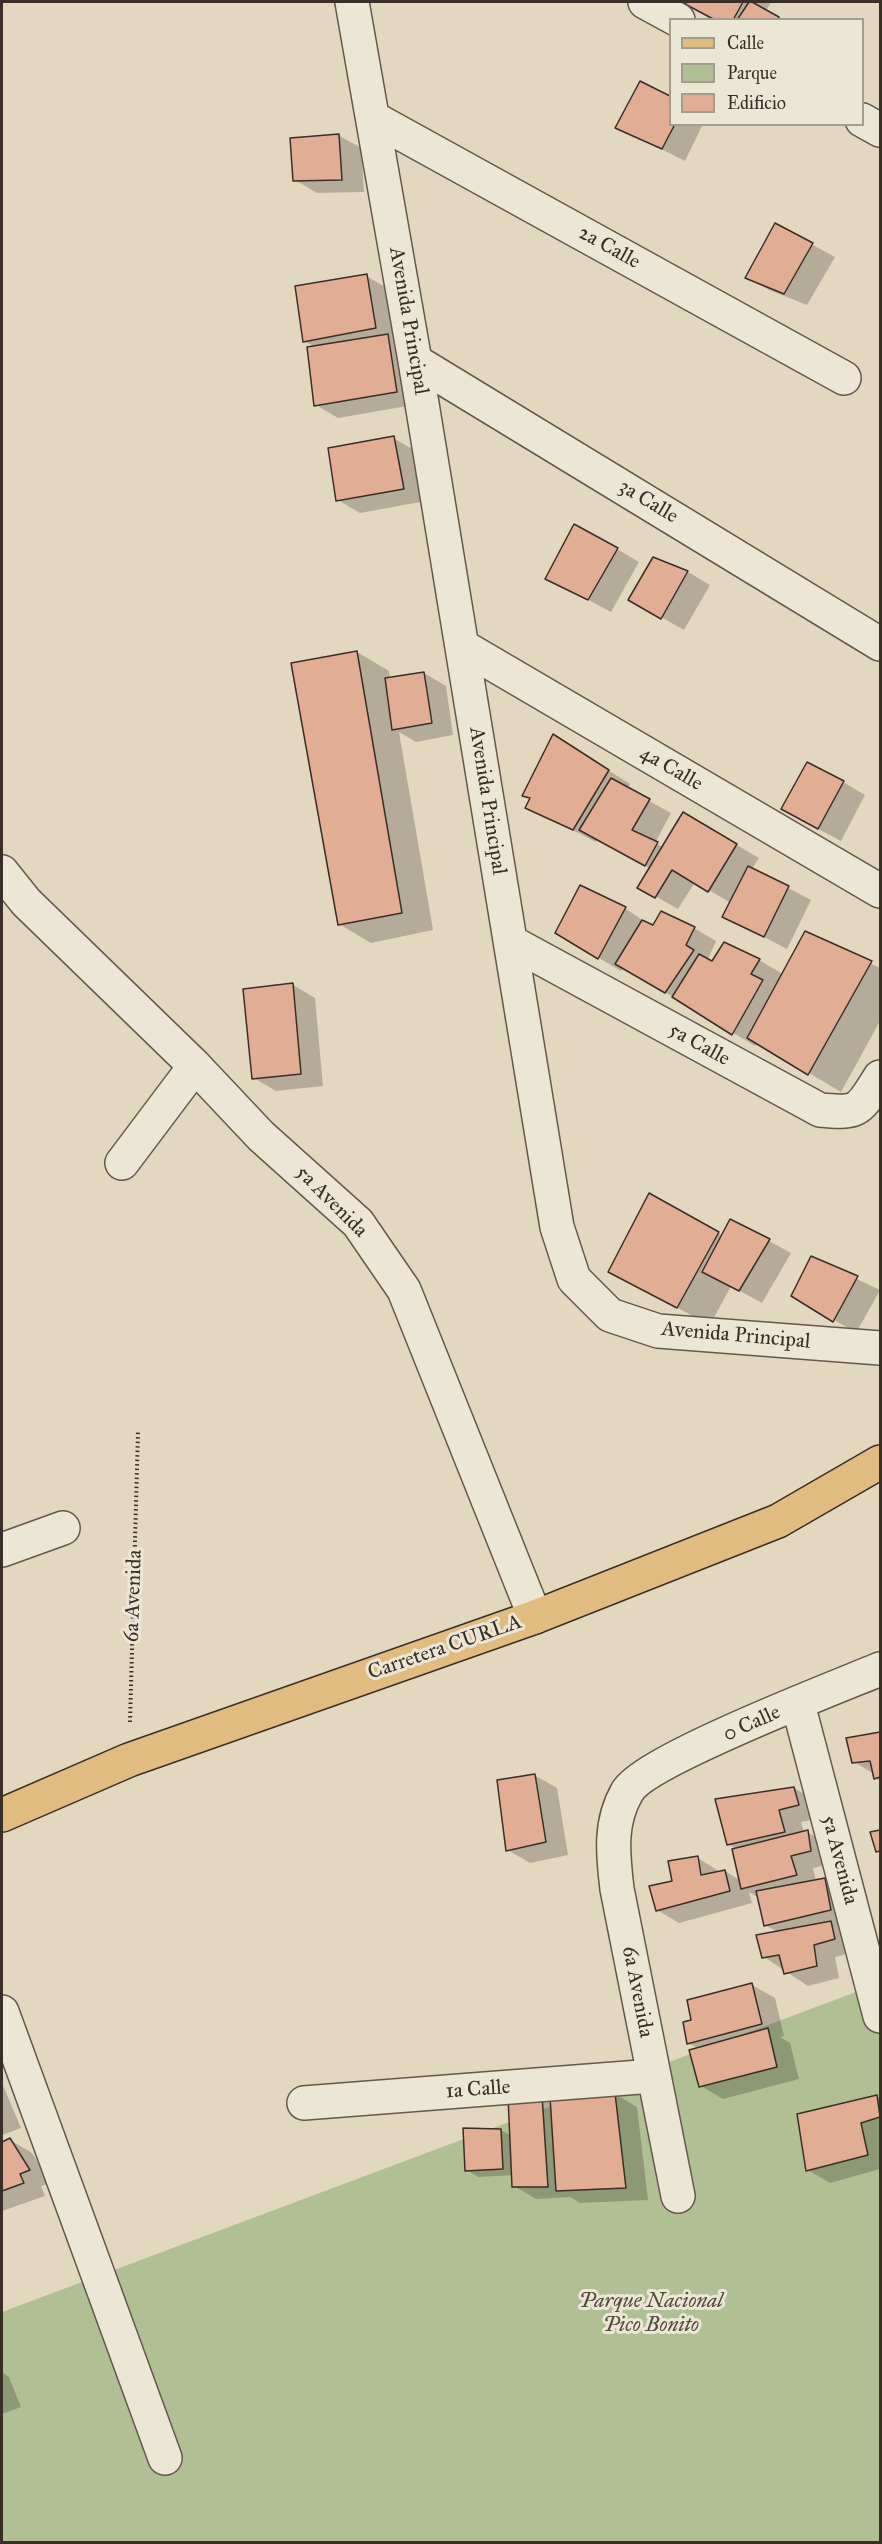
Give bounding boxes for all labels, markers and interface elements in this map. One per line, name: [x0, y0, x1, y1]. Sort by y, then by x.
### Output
legend: [669, 18, 864, 126]
text: Calle: [727, 32, 764, 54]
text: Parque: [727, 62, 777, 84]
text: Edificio: [727, 92, 786, 114]
street label: 2a Calle: [574, 221, 644, 275]
street label: Avenida Principal: [383, 245, 433, 397]
street label: 3a Calle: [614, 474, 682, 530]
street label: Avenida Principal: [463, 725, 511, 877]
street label: 4a Calle: [635, 741, 707, 797]
street label: 5a Calle: [664, 1018, 734, 1072]
street label: 5a Avenida: [290, 1161, 372, 1243]
street label: Avenida Principal: [660, 1317, 812, 1355]
street label: 6a Avenida: [120, 1549, 148, 1643]
street label: Carretera CURLA: [365, 1610, 525, 1686]
street label: 0 Calle: [719, 1700, 785, 1748]
street label: 5a Avenida: [815, 1813, 863, 1907]
street label: 6a Avenida: [616, 1944, 658, 2040]
street label: 1a Calle: [445, 2075, 511, 2105]
park label: Parque Nacional Pico Bonito: [579, 2289, 723, 2339]

